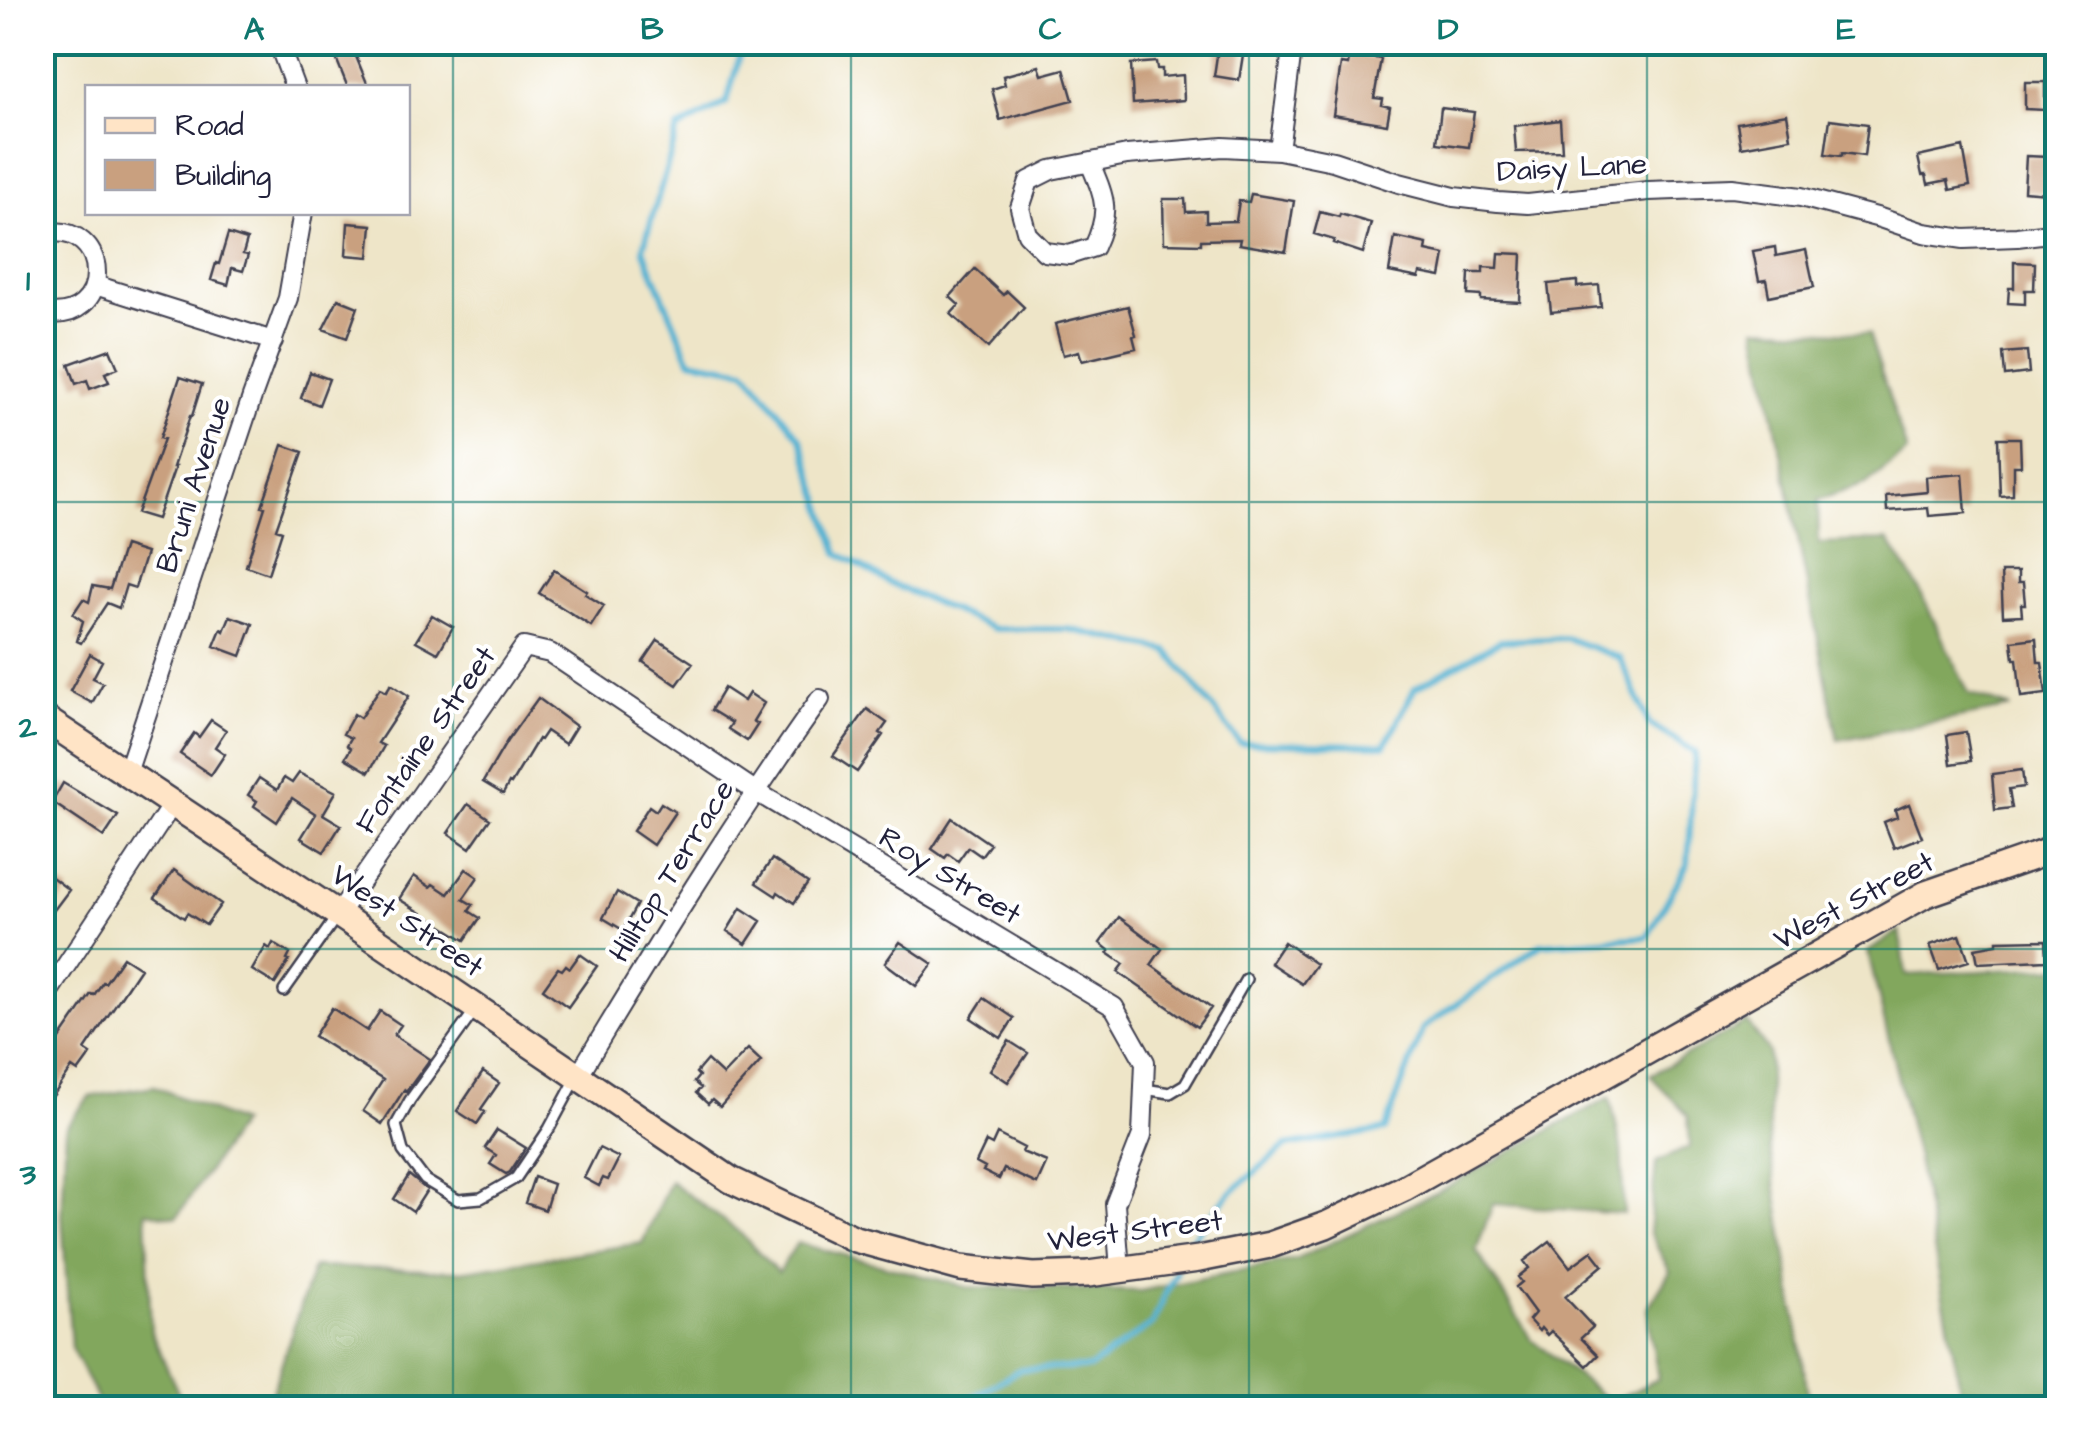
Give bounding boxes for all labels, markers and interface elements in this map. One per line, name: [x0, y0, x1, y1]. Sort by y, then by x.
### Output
text: A: [244, 7, 265, 52]
text: B: [641, 7, 664, 52]
text: C: [1039, 7, 1062, 52]
text: D: [1438, 7, 1459, 52]
text: E: [1837, 7, 1856, 52]
legend: [85, 85, 410, 215]
text: Road: [175, 105, 244, 147]
street label: Daisy Lane: [1496, 143, 1648, 194]
text: Building: [175, 155, 271, 198]
text: 1: [26, 258, 30, 303]
street label: Bruni Avenue: [146, 392, 242, 578]
street label: Fontaine Street: [346, 638, 506, 842]
text: 2: [18, 705, 38, 750]
street label: Hilltop Terrace: [599, 772, 745, 970]
street label: Roy Street: [870, 817, 1029, 936]
street label: West Street: [1766, 841, 1942, 961]
street label: West Street: [322, 854, 492, 988]
text: 3: [19, 1152, 37, 1197]
street label: West Street: [1045, 1199, 1225, 1263]

